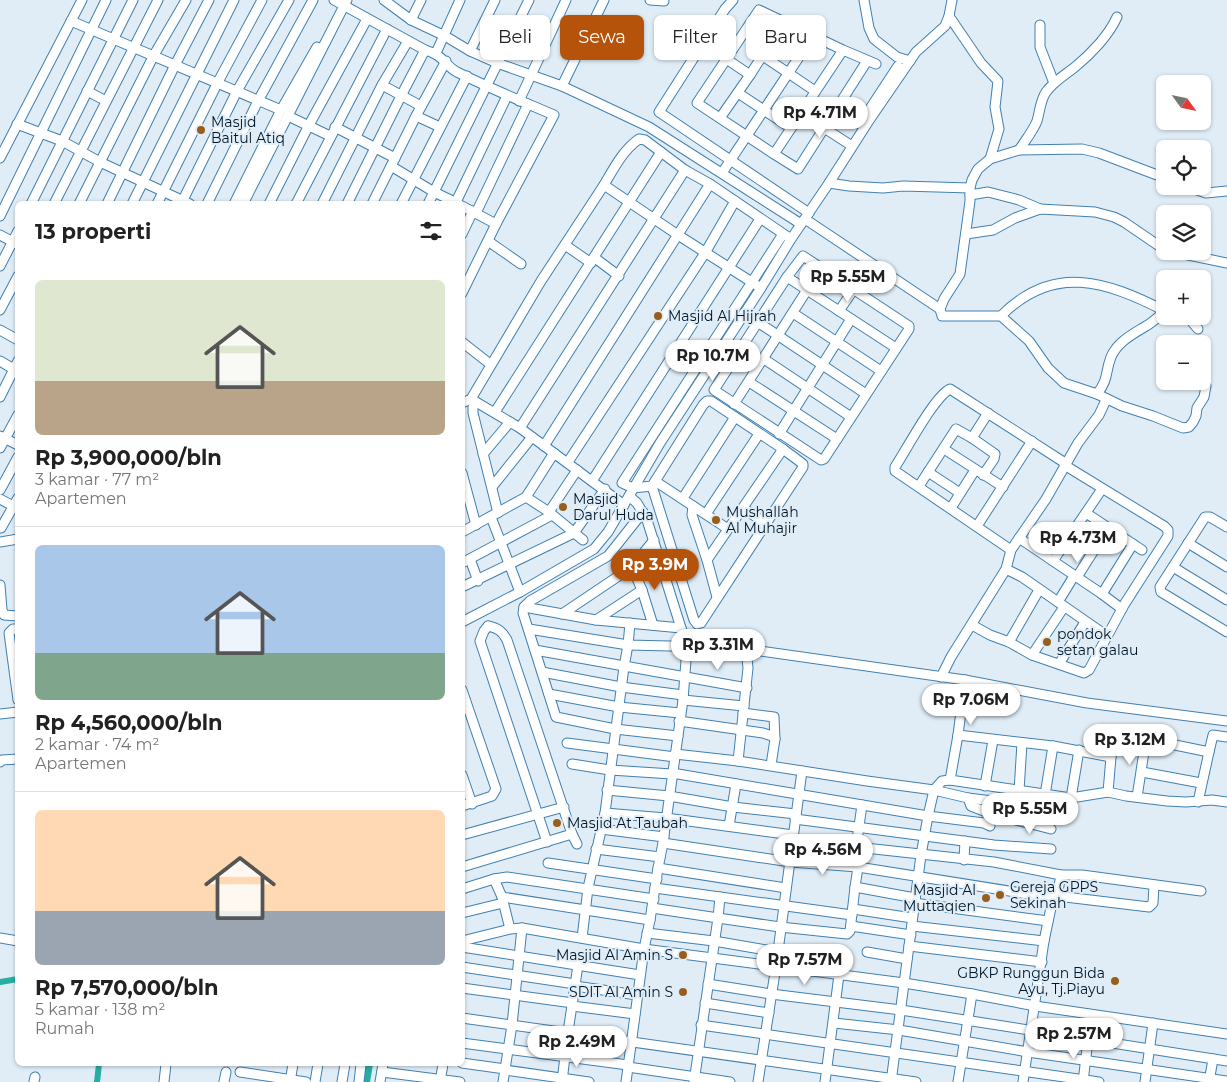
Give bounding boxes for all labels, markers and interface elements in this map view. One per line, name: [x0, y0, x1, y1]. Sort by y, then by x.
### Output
chip: Beli: [480, 15, 550, 60]
chip: Sewa: [560, 15, 644, 60]
chip: Filter: [654, 15, 736, 60]
chip: Baru: [746, 15, 826, 60]
north arrow: [1156, 75, 1211, 130]
map controls: [1156, 75, 1211, 390]
pin: Rp 4.71M: [768, 96, 872, 139]
text: Rp 4.71M: [783, 103, 857, 122]
place label: Masjid Baitul Atiq: [211, 113, 285, 147]
marker: Masjid Baitul Atiq: [195, 124, 207, 136]
button: locate: [1156, 140, 1211, 195]
button: layers: [1156, 205, 1211, 260]
icon: filters: [417, 217, 445, 245]
text: 13 properti: [35, 219, 151, 244]
pin: Rp 5.55M: [796, 260, 900, 303]
text: Rp 5.55M: [810, 267, 886, 286]
button: +: [1156, 270, 1211, 325]
place label: Masjid Al Hijrah: [668, 307, 776, 325]
marker: Masjid Al Hijrah: [652, 310, 664, 322]
icon: home: [195, 312, 285, 402]
button: −: [1156, 335, 1211, 390]
pin: Rp 10.7M: [661, 340, 765, 382]
text: Rp 10.7M: [676, 346, 750, 365]
text: Rp 3,900,000/bln: [35, 445, 222, 470]
text: 3 kamar · 77 m²: [35, 470, 159, 489]
text: Apartemen: [35, 489, 127, 508]
place label: Masjid Darul Huda: [573, 490, 654, 524]
marker: Masjid Darul Huda: [557, 501, 569, 513]
place label: Mushallah Al Muhajir: [726, 503, 799, 537]
marker: Mushallah Al Muhajir: [710, 514, 722, 526]
pin: Rp 4.73M: [1026, 522, 1130, 564]
text: Rp 4.73M: [1039, 528, 1117, 547]
pin: Rp 3.9M: [609, 548, 701, 591]
text: Rp 3.9M: [622, 555, 688, 574]
icon: home: [195, 578, 285, 668]
place label: pondok setan galau: [1057, 625, 1138, 659]
pin: Rp 3.31M: [666, 628, 770, 671]
text: Rp 3.31M: [682, 635, 754, 654]
marker: pondok setan galau: [1041, 636, 1053, 648]
pin: Rp 7.06M: [919, 684, 1023, 726]
text: Rp 7.06M: [933, 690, 1009, 709]
text: Rp 4,560,000/bln: [35, 710, 223, 735]
pin: Rp 3.12M: [1078, 724, 1182, 766]
text: Rp 3.12M: [1094, 730, 1166, 749]
text: 2 kamar · 74 m²: [35, 735, 159, 754]
text: Apartemen: [35, 754, 127, 773]
pin: Rp 5.55M: [978, 792, 1082, 835]
text: Rp 5.55M: [992, 799, 1068, 818]
place label: Masjid At Taubah: [567, 814, 688, 832]
marker: Masjid At Taubah: [551, 817, 563, 829]
pin: Rp 4.56M: [771, 834, 875, 876]
text: Rp 4.56M: [784, 840, 862, 859]
icon: home: [195, 843, 285, 933]
place label: Gereja GPPS Sekinah: [1010, 878, 1098, 912]
place label: Masjid Al Muttaqien: [903, 881, 976, 915]
marker: Gereja GPPS Sekinah: [994, 889, 1006, 901]
marker: Masjid Al Muttaqien: [980, 892, 992, 904]
pin: Rp 7.57M: [753, 944, 857, 986]
place label: Masjid Al Amin S: [556, 946, 673, 964]
marker: Masjid Al Amin S: [677, 949, 689, 961]
text: Rp 7.57M: [767, 950, 843, 969]
place label: GBKP Runggun Bida Ayu, Tj.Piayu: [957, 964, 1105, 998]
text: Rp 7,570,000/bln: [35, 975, 219, 1000]
marker: GBKP Runggun Bida Ayu, Tj.Piayu: [1109, 975, 1121, 987]
place label: SDIT Al Amin S: [569, 983, 673, 1001]
marker: SDIT Al Amin S: [677, 986, 689, 998]
text: 5 kamar · 138 m²: [35, 1000, 165, 1019]
pin: Rp 2.57M: [1022, 1018, 1126, 1060]
text: Rumah: [35, 1019, 95, 1038]
text: Rp 2.57M: [1036, 1024, 1112, 1043]
pin: Rp 2.49M: [525, 1026, 629, 1068]
text: Rp 2.49M: [538, 1032, 616, 1051]

